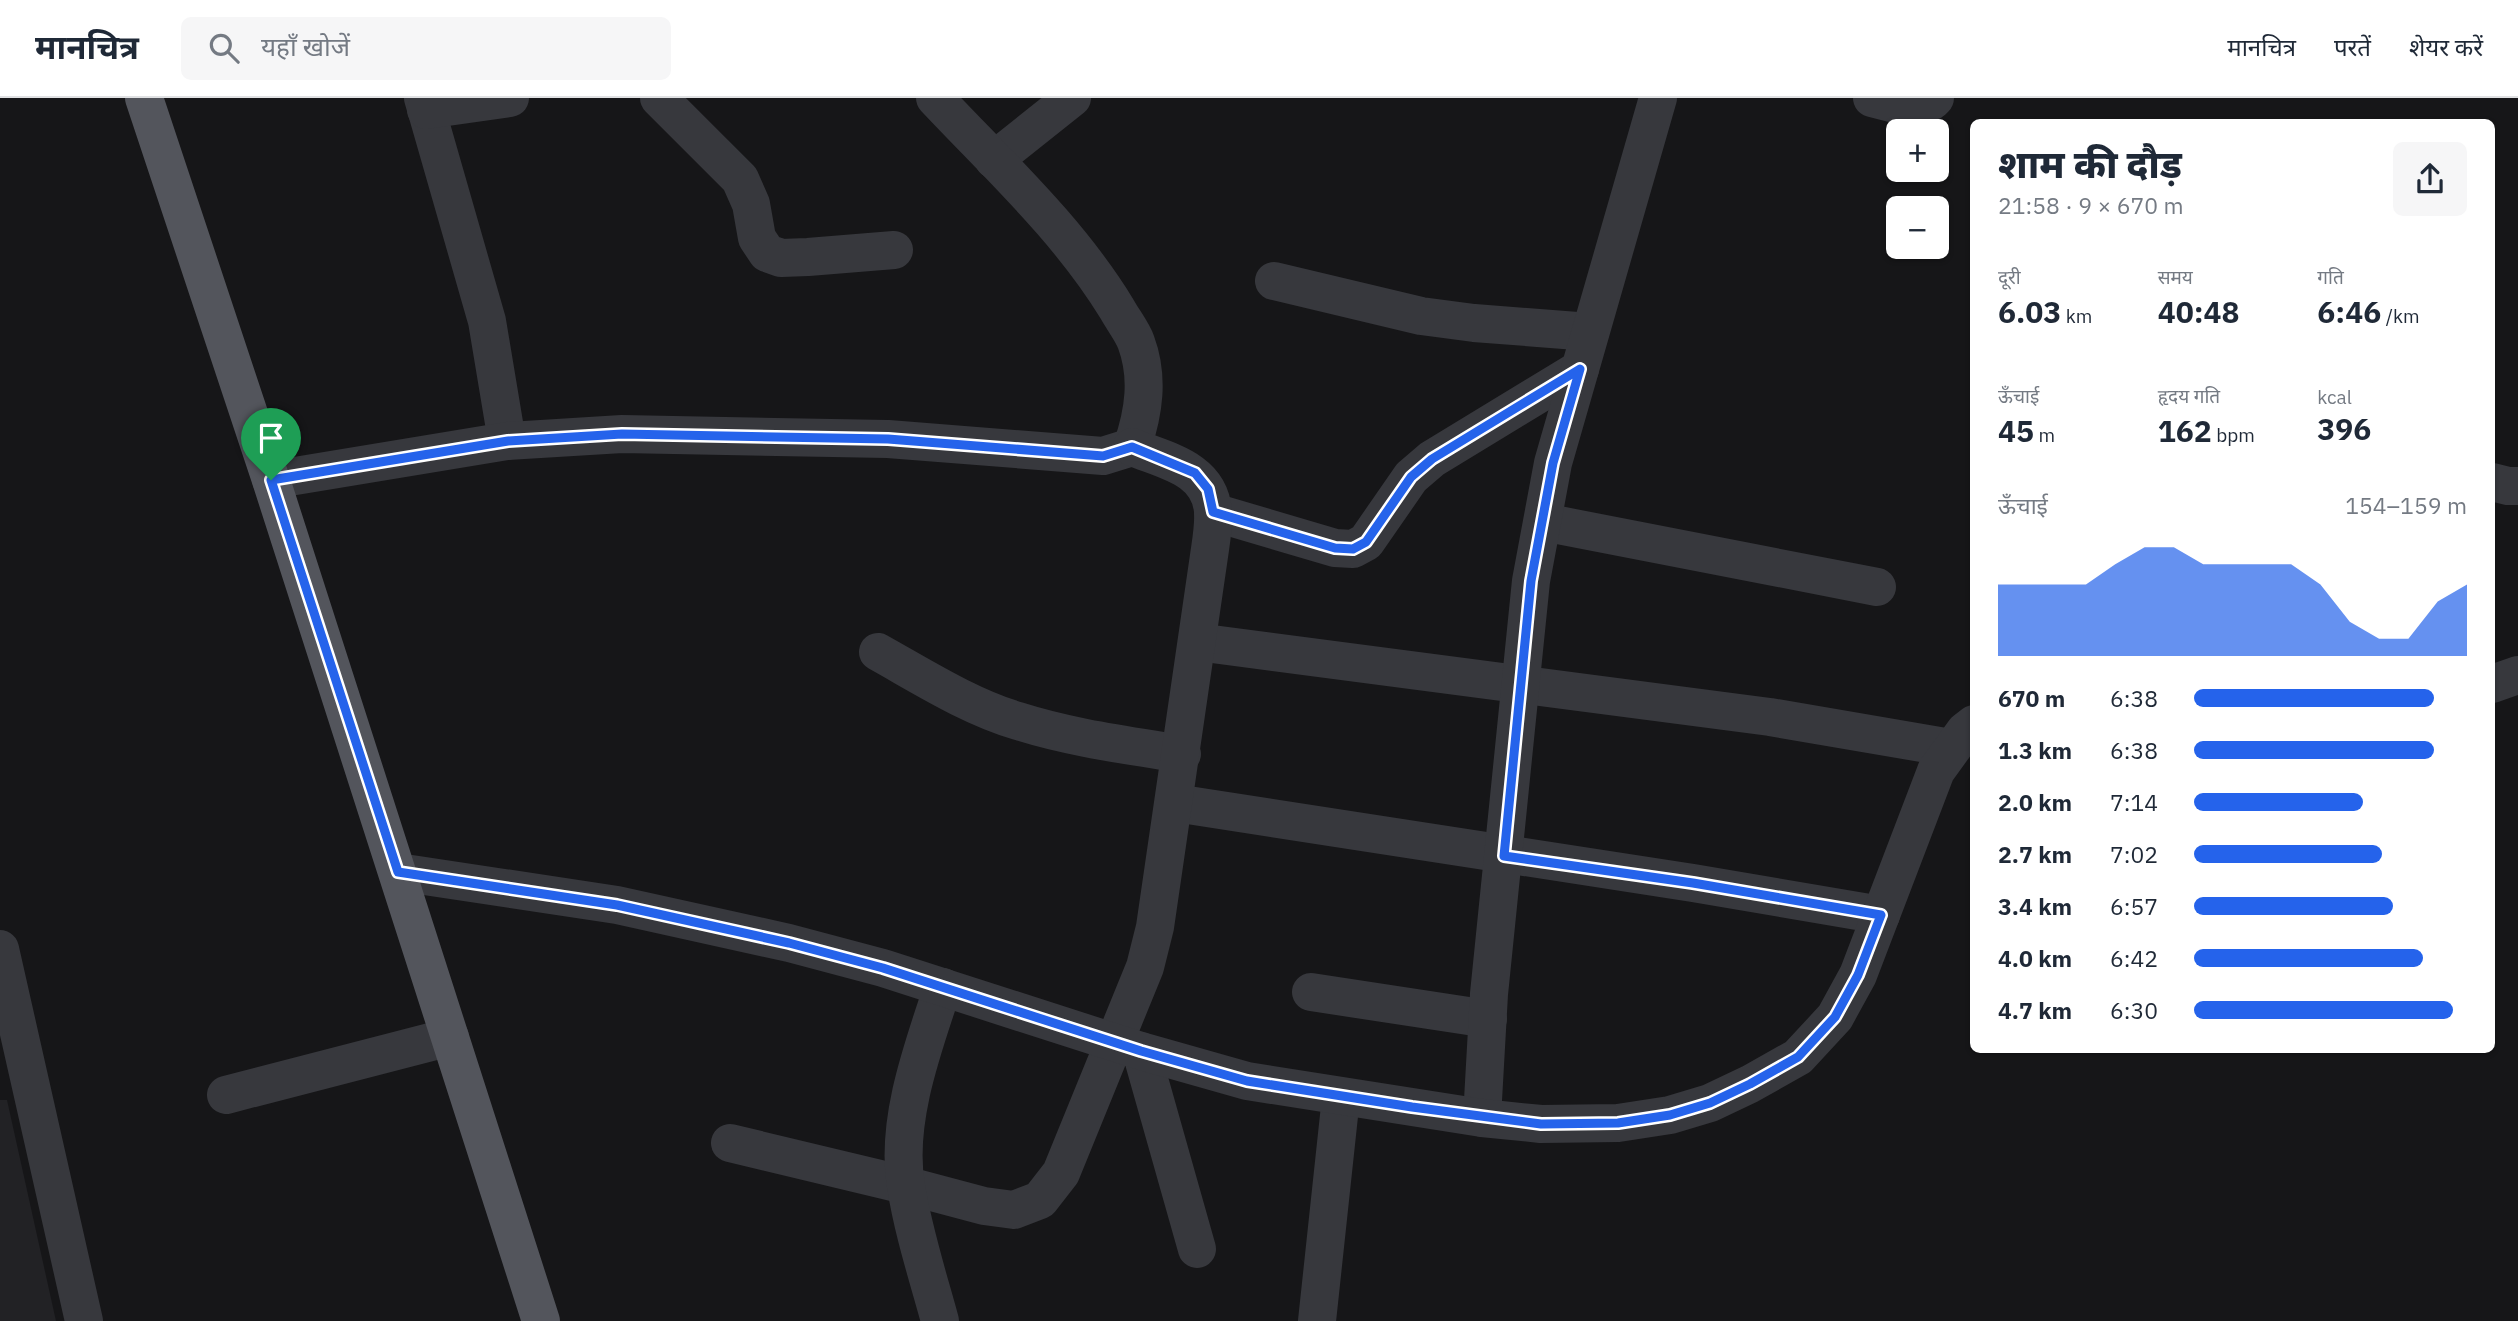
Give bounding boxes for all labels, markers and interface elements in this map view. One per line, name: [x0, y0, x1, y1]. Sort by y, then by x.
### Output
search box: [181, 17, 671, 80]
text: मानचित्र: [35, 25, 139, 68]
icon: search: [205, 29, 243, 67]
text: यहाँ खोजें: [261, 29, 350, 63]
text: मानचित्र: [2227, 31, 2296, 63]
text: परतें: [2334, 31, 2371, 63]
text: शेयर करें: [2409, 31, 2483, 63]
map controls: [1886, 119, 1949, 259]
button: +: [1886, 119, 1949, 182]
text: शाम की दौड़: [1998, 139, 2182, 188]
button: share: [2393, 142, 2467, 216]
text: 21:58 · 9 × 670 m: [1998, 190, 2184, 220]
button: −: [1886, 196, 1949, 259]
text: दूरी: [1998, 265, 2021, 289]
text: समय: [2158, 265, 2193, 289]
text: गति: [2317, 265, 2344, 289]
text: 6.03: [1998, 292, 2061, 331]
text: 40:48: [2158, 292, 2240, 331]
text: 6:46: [2317, 292, 2381, 331]
text: km: [2061, 304, 2092, 328]
text: /km: [2381, 304, 2420, 328]
text: ऊँचाई: [1998, 384, 2039, 408]
text: हृदय गति: [2158, 384, 2220, 408]
text: kcal: [2317, 385, 2352, 409]
pin: [241, 408, 301, 480]
text: 396: [2317, 409, 2371, 448]
text: 45: [1998, 411, 2034, 450]
text: 162: [2158, 411, 2212, 450]
icon: arrive: [252, 419, 290, 457]
text: m: [2034, 423, 2055, 447]
text: bpm: [2212, 423, 2255, 447]
text: ऊँचाई: [1998, 490, 2048, 520]
text: 154–159 m: [2345, 490, 2467, 520]
text: 670 m: [1998, 683, 2065, 713]
text: 6:38: [2110, 683, 2158, 713]
text: 1.3 km: [1998, 735, 2072, 765]
text: 6:38: [2110, 735, 2158, 765]
text: 2.0 km: [1998, 787, 2072, 817]
text: 7:14: [2110, 787, 2158, 817]
text: 2.7 km: [1998, 839, 2072, 869]
text: 7:02: [2110, 839, 2158, 869]
text: 3.4 km: [1998, 891, 2072, 921]
text: 6:57: [2110, 891, 2158, 921]
text: 4.0 km: [1998, 943, 2072, 973]
text: 6:42: [2110, 943, 2158, 973]
text: 4.7 km: [1998, 995, 2072, 1025]
text: 6:30: [2110, 995, 2158, 1025]

